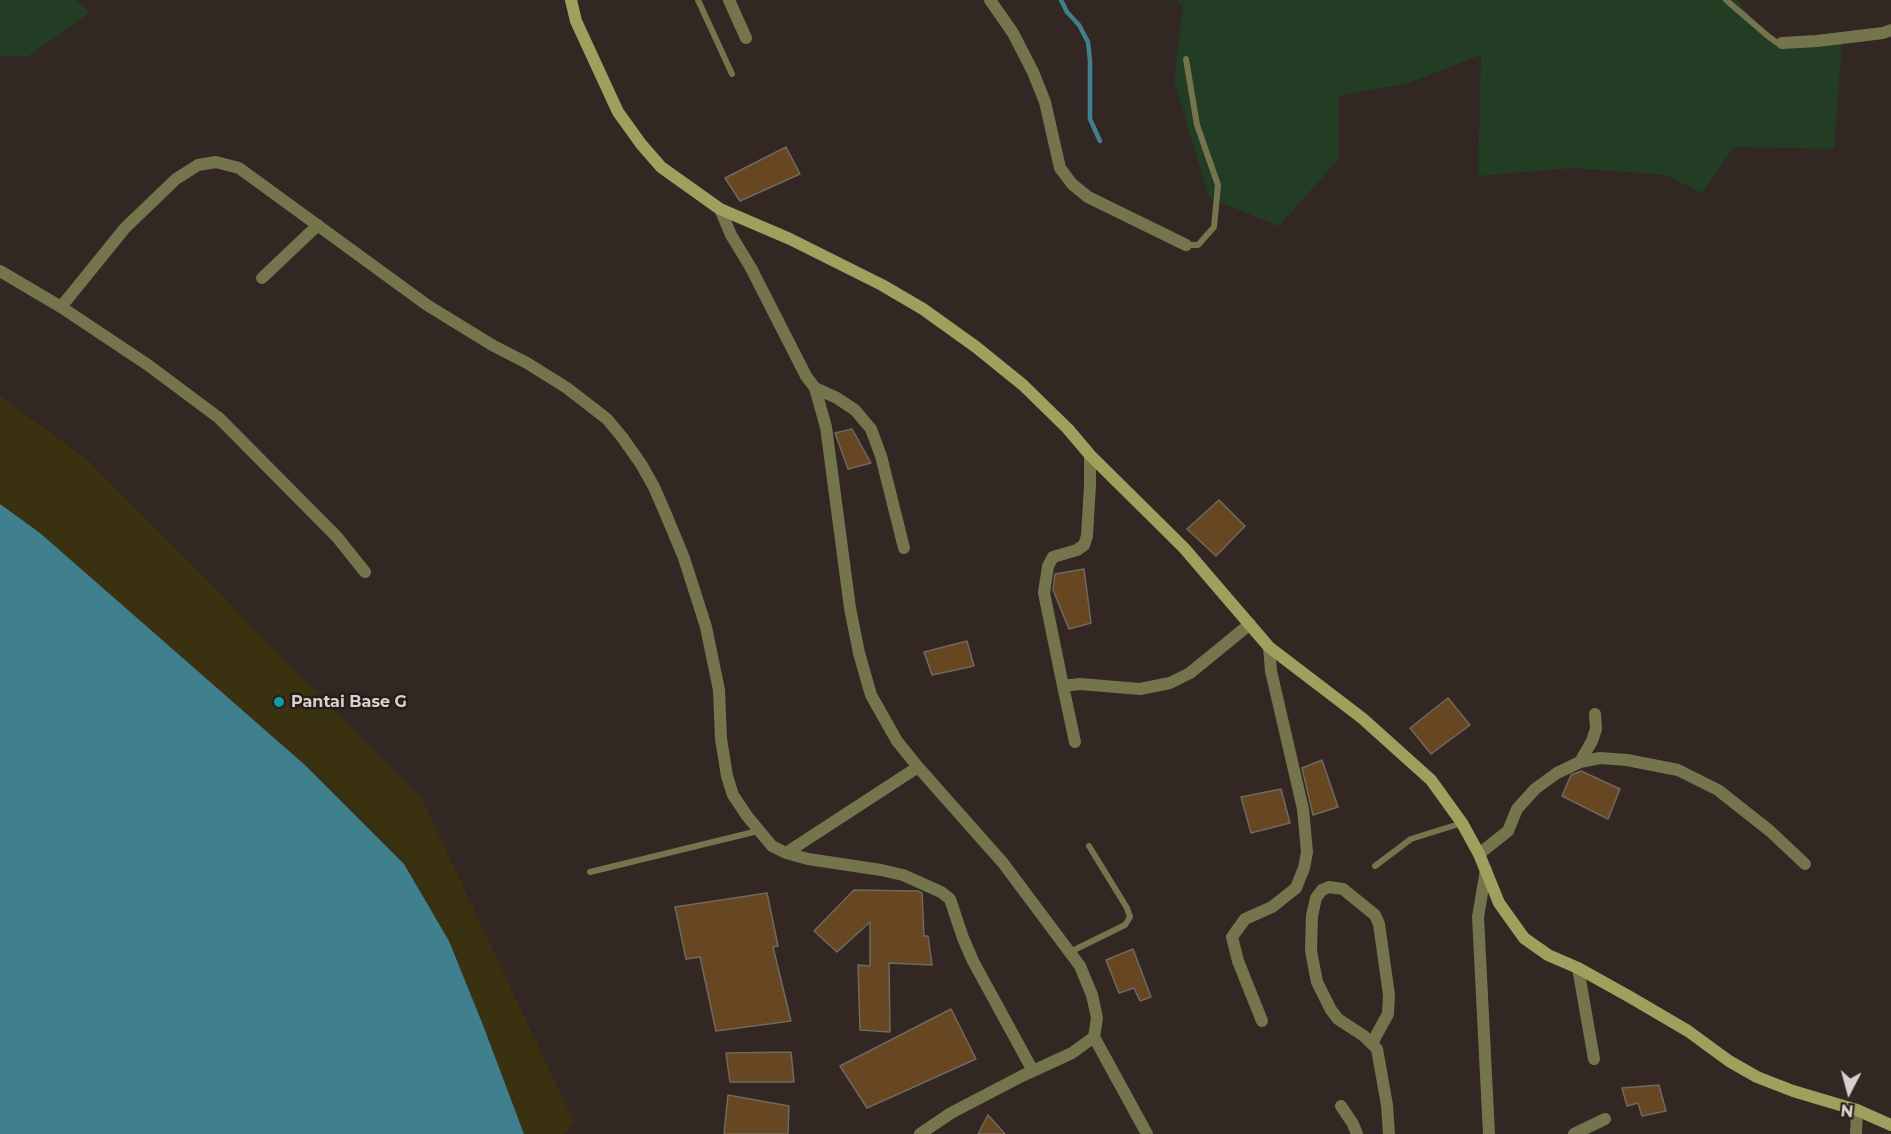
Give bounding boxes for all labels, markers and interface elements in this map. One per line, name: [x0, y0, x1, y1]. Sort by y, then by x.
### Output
place label: Pantai Base G: [291, 692, 407, 712]
marker: Pantai Base G: [272, 695, 286, 709]
north arrow: [1819, 1062, 1879, 1122]
text: N: [1840, 1100, 1854, 1121]

